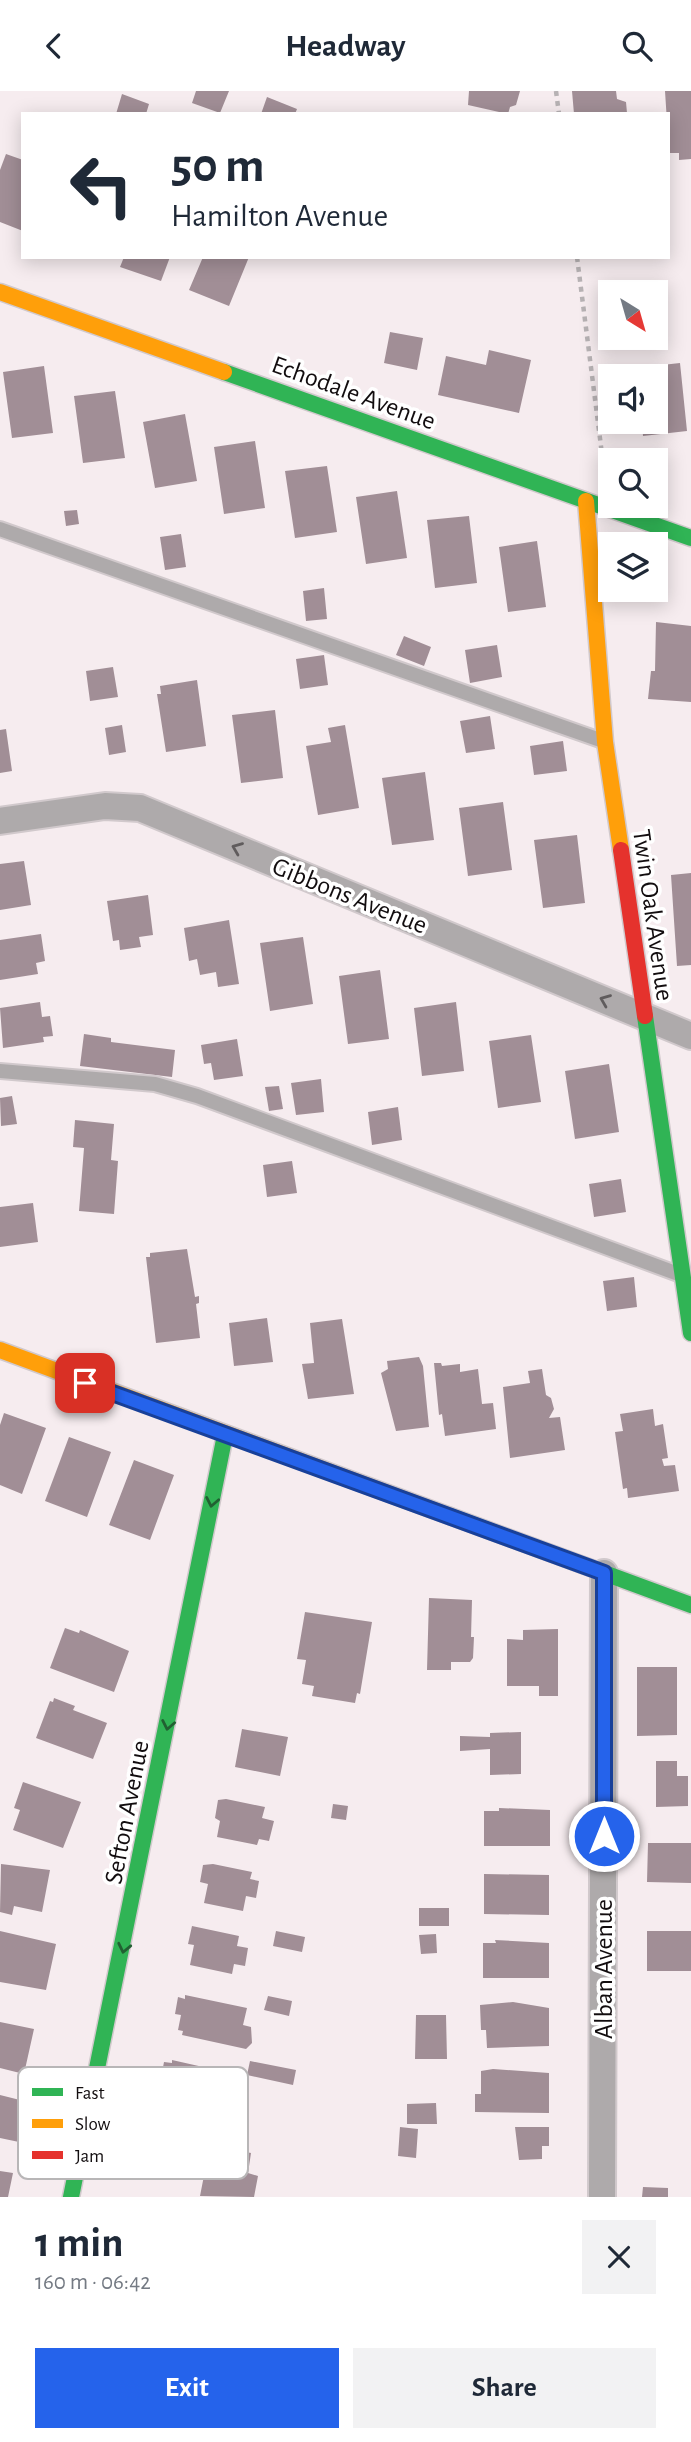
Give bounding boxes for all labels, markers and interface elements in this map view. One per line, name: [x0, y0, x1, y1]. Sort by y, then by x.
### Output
icon: back: [35, 27, 73, 65]
icon: search: [618, 27, 656, 65]
text: Headway: [285, 30, 406, 62]
icon: left: [56, 140, 147, 231]
text: 50 m: [171, 142, 265, 191]
text: Hamilton Avenue: [171, 200, 388, 232]
north arrow: [598, 280, 668, 350]
map controls: [598, 280, 668, 602]
street label: Echodale Avenue: [268, 351, 439, 435]
button: sound: [598, 364, 668, 434]
button: search: [598, 448, 668, 518]
button: layers: [598, 532, 668, 602]
street label: Twin Oak Avenue: [628, 828, 678, 1003]
one-way arrow: [231, 842, 243, 856]
street label: Gibbons Avenue: [269, 853, 431, 939]
one-way arrow: [600, 994, 613, 1008]
pin: [55, 1353, 115, 1413]
icon: arrive: [66, 1364, 104, 1402]
one-way arrow: [206, 1496, 221, 1508]
one-way arrow: [162, 1719, 177, 1731]
street label: Sefton Avenue: [100, 1738, 154, 1886]
position arrow: [567, 1799, 641, 1873]
street label: Alban Avenue: [591, 1899, 617, 2039]
one-way arrow: [117, 1942, 132, 1954]
legend: [18, 2067, 248, 2179]
text: Fast: [75, 2084, 105, 2103]
text: Slow: [75, 2115, 111, 2134]
text: Jam: [75, 2147, 104, 2166]
button: close: [582, 2220, 656, 2294]
text: 1 min: [35, 2222, 124, 2264]
text: 160 m · 06:42: [35, 2271, 151, 2294]
button: Exit: [35, 2348, 339, 2428]
button: Share: [353, 2348, 656, 2428]

